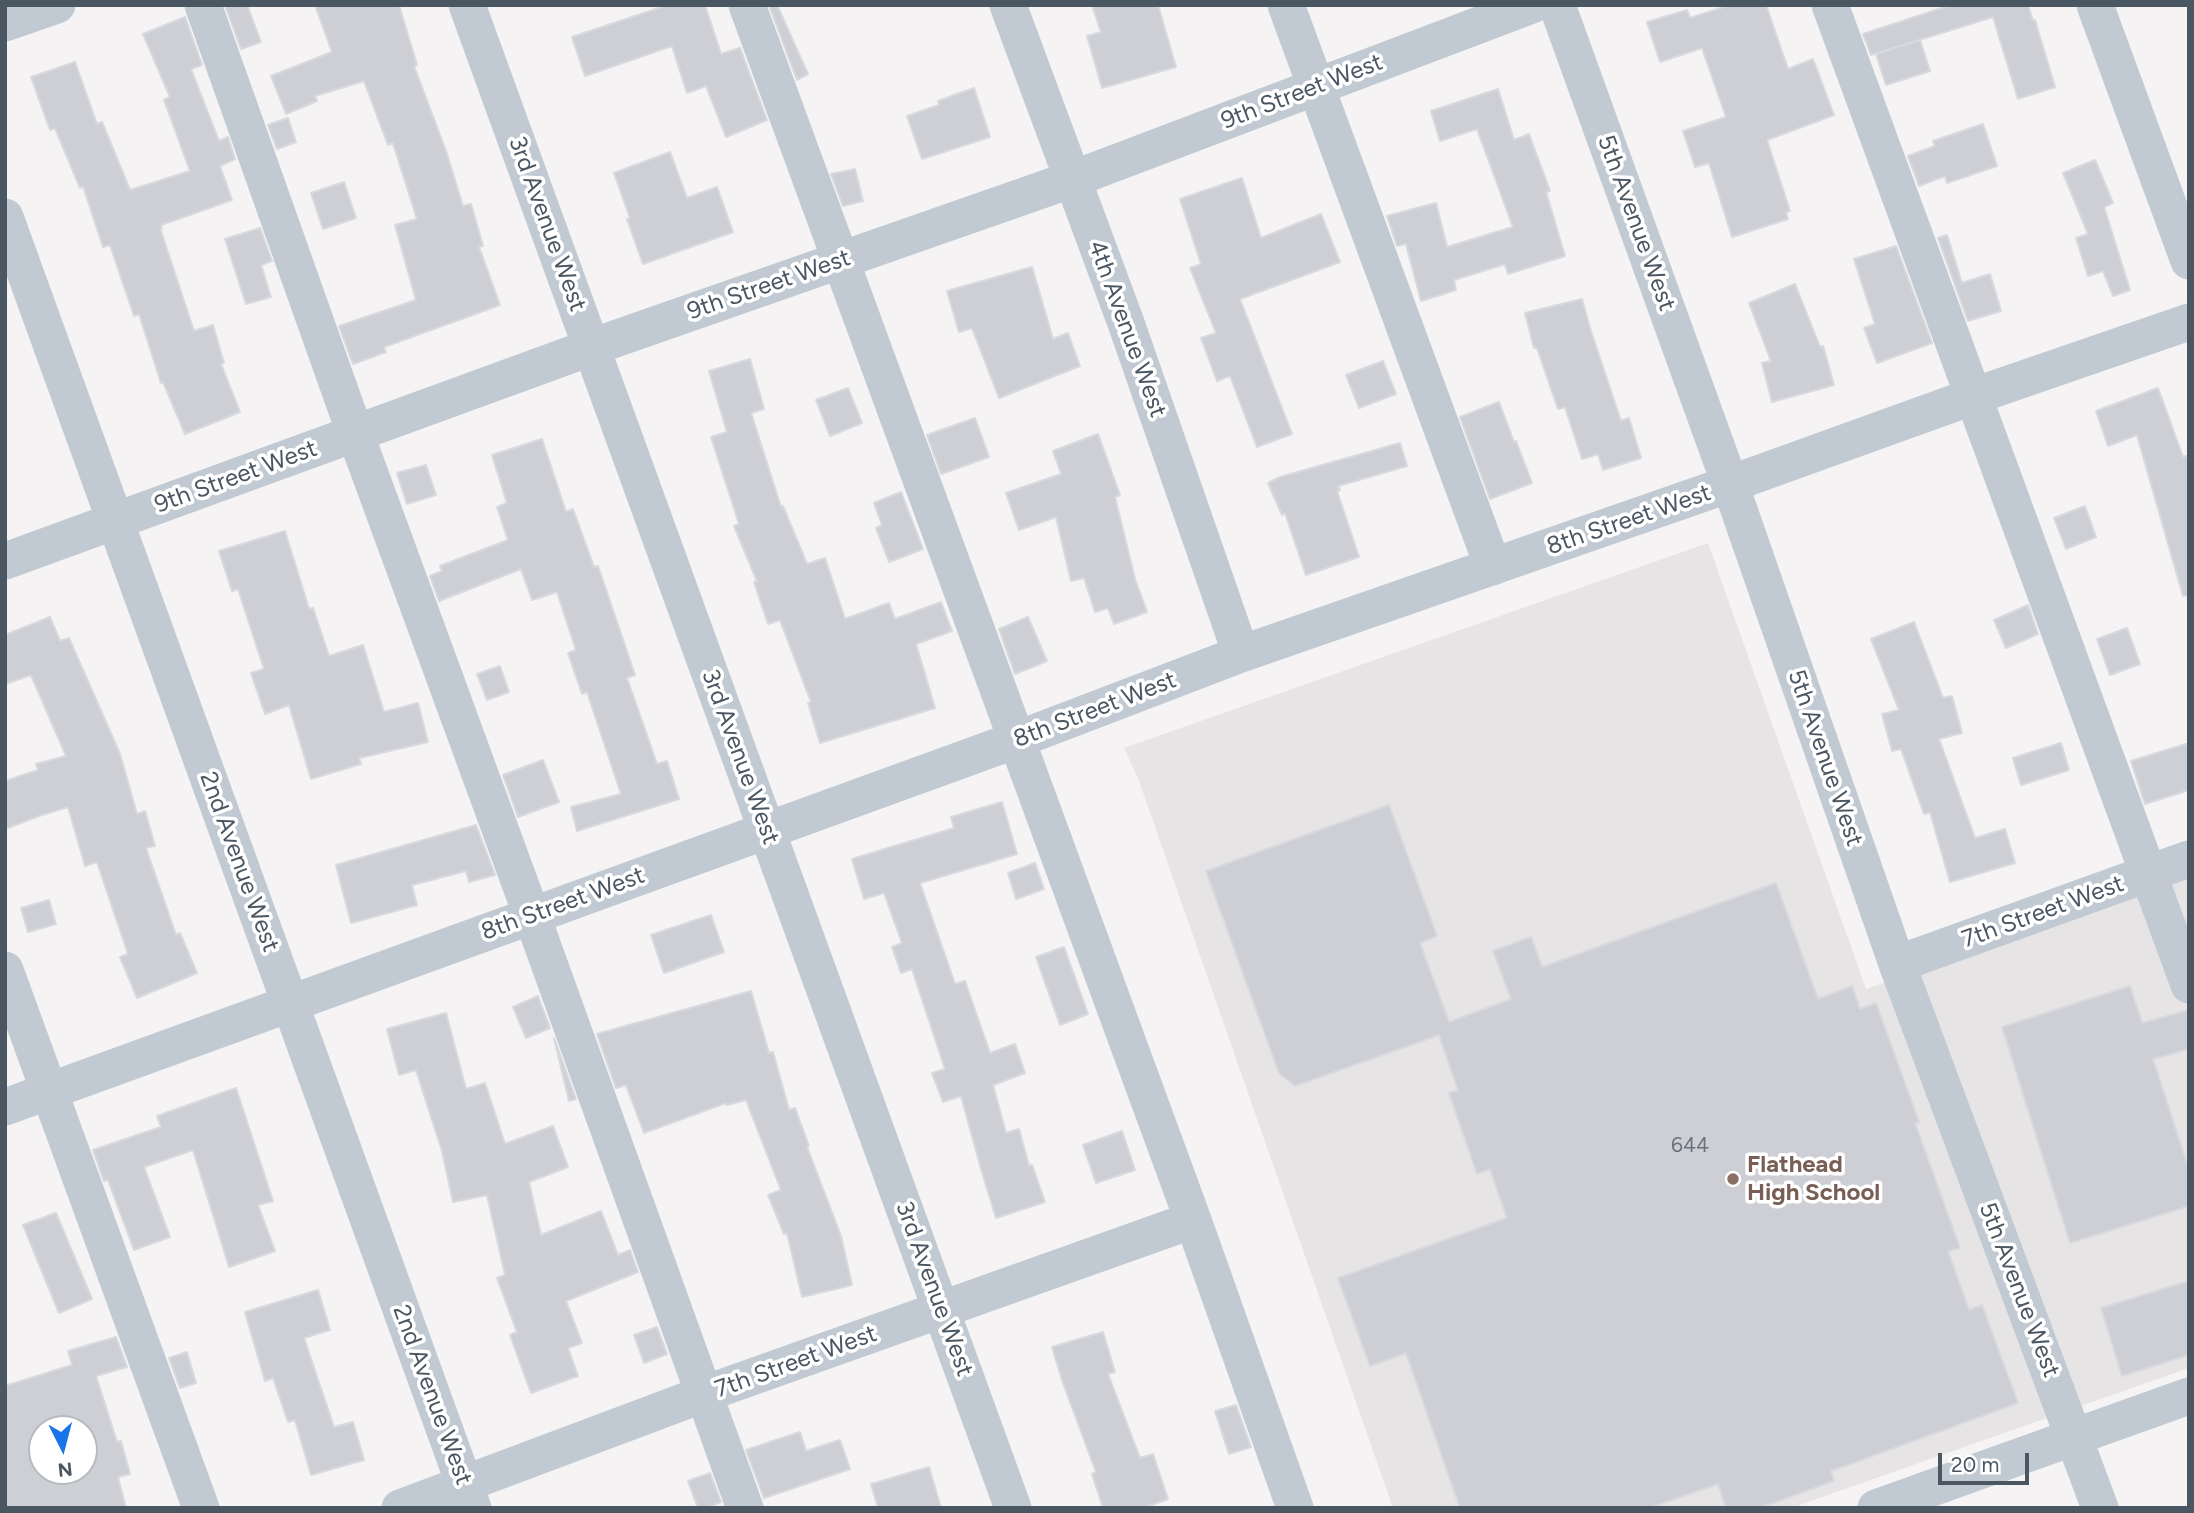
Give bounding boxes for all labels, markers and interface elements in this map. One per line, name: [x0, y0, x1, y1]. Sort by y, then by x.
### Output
street label: 9th Street West: [1217, 48, 1387, 136]
street label: 5th Avenue West: [1591, 131, 1681, 315]
street label: 3rd Avenue West: [502, 133, 592, 315]
street label: 4th Avenue West: [1082, 237, 1172, 421]
street label: 9th Street West: [684, 244, 854, 326]
street label: 9th Street West: [151, 434, 321, 520]
street label: 8th Street West: [1543, 478, 1715, 562]
street label: 3rd Avenue West: [695, 666, 785, 848]
street label: 8th Street West: [1010, 666, 1180, 754]
street label: 5th Avenue West: [1781, 666, 1869, 850]
street label: 2nd Avenue West: [193, 768, 285, 956]
street label: 8th Street West: [477, 861, 649, 947]
street label: 7th Street West: [1958, 869, 2128, 955]
house number: 644: [1671, 1133, 1709, 1159]
place label: Flathead High School: [1747, 1151, 1880, 1207]
marker: Flathead High School: [1725, 1171, 1741, 1187]
street label: 3rd Avenue West: [889, 1198, 979, 1380]
street label: 5th Avenue West: [1972, 1199, 2066, 1381]
street label: 2nd Avenue West: [386, 1301, 478, 1489]
street label: 7th Street West: [711, 1319, 881, 1405]
north arrow: [28, 1415, 98, 1485]
scale bar: [1942, 1440, 2033, 1484]
text: 20 m: [1951, 1452, 1999, 1477]
text: N: [57, 1457, 74, 1482]

